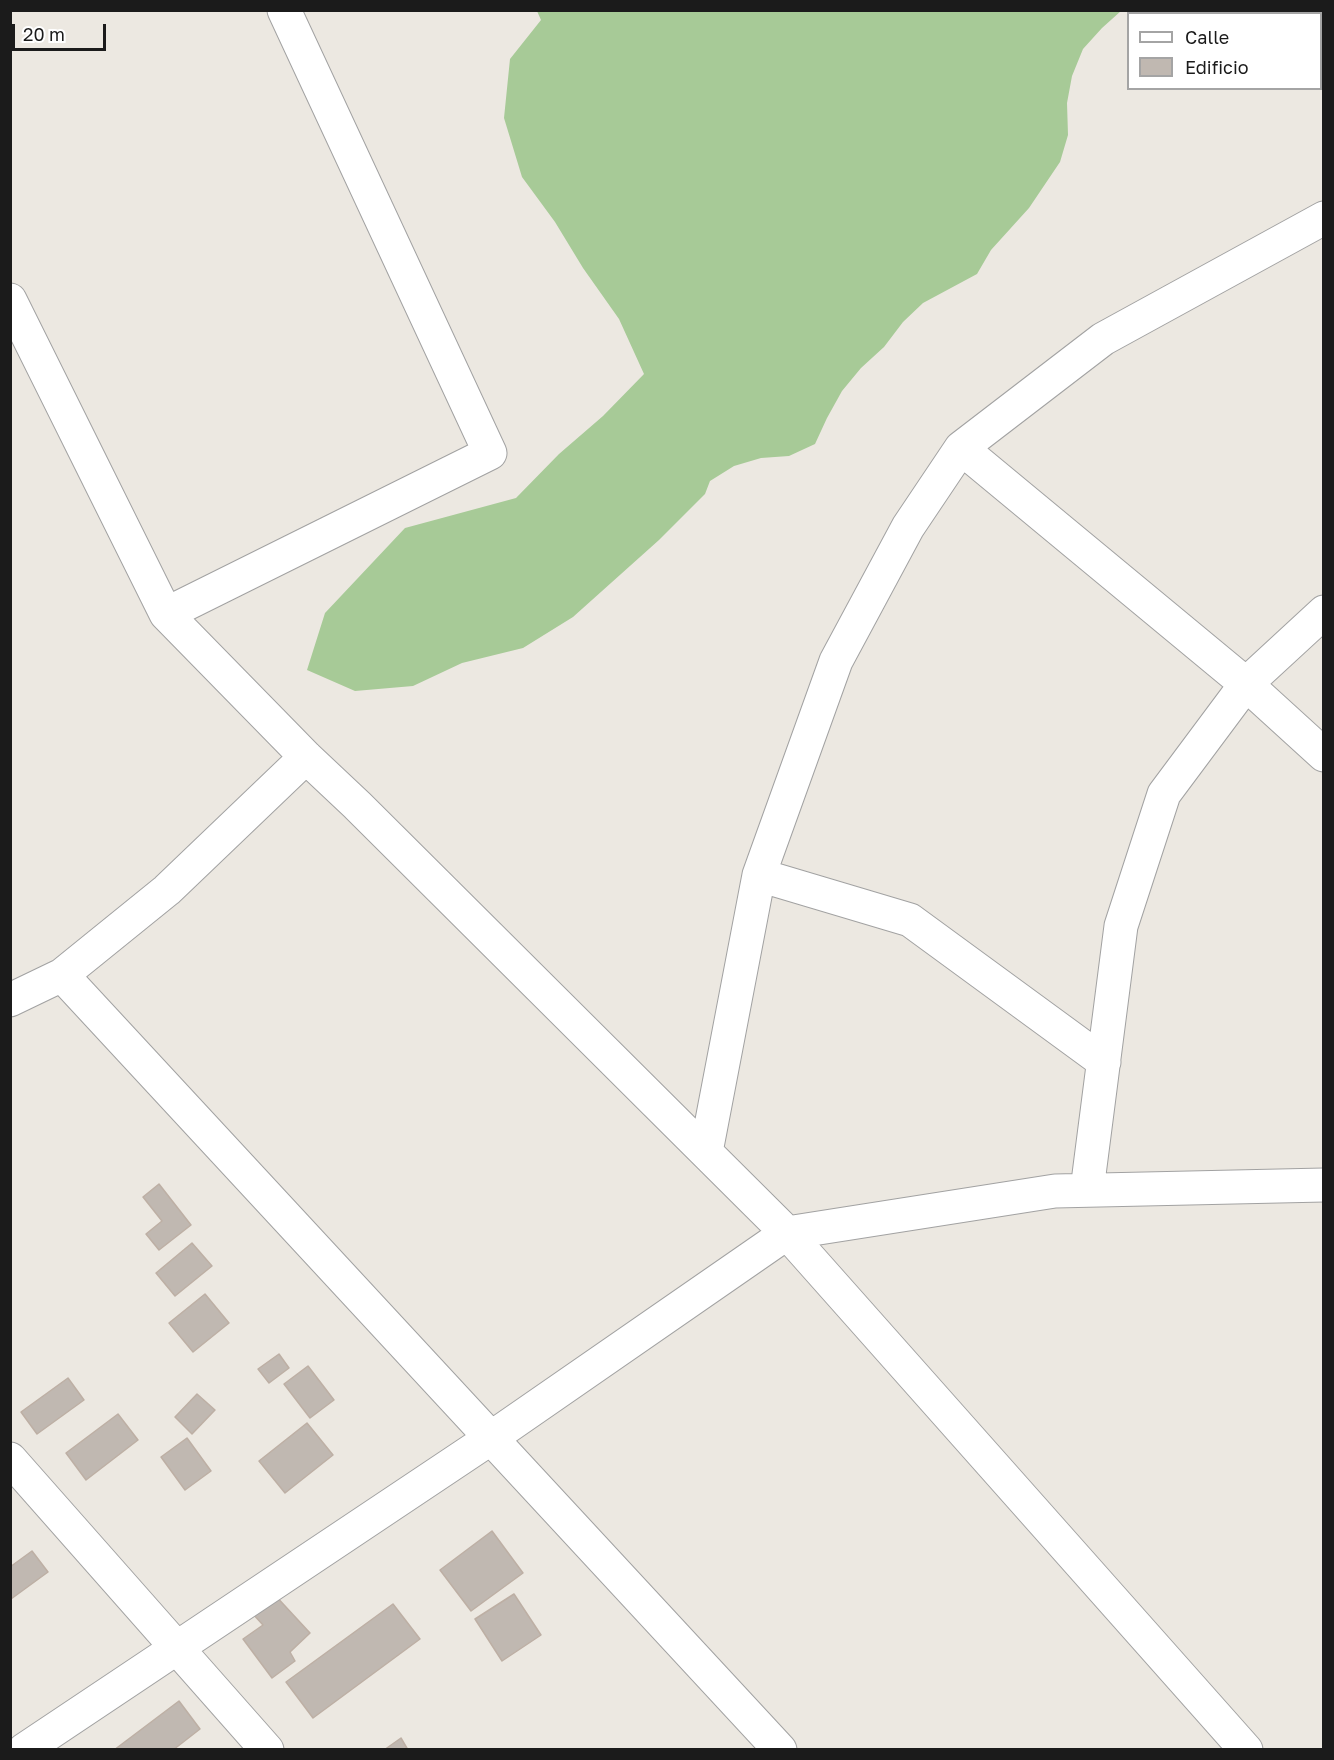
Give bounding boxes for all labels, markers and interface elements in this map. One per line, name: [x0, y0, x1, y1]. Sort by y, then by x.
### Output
scale bar: [15, 12, 110, 50]
legend: [1127, 12, 1322, 90]
text: 20 m: [23, 23, 65, 45]
text: Calle: [1185, 26, 1229, 48]
text: Edificio: [1185, 56, 1249, 78]

